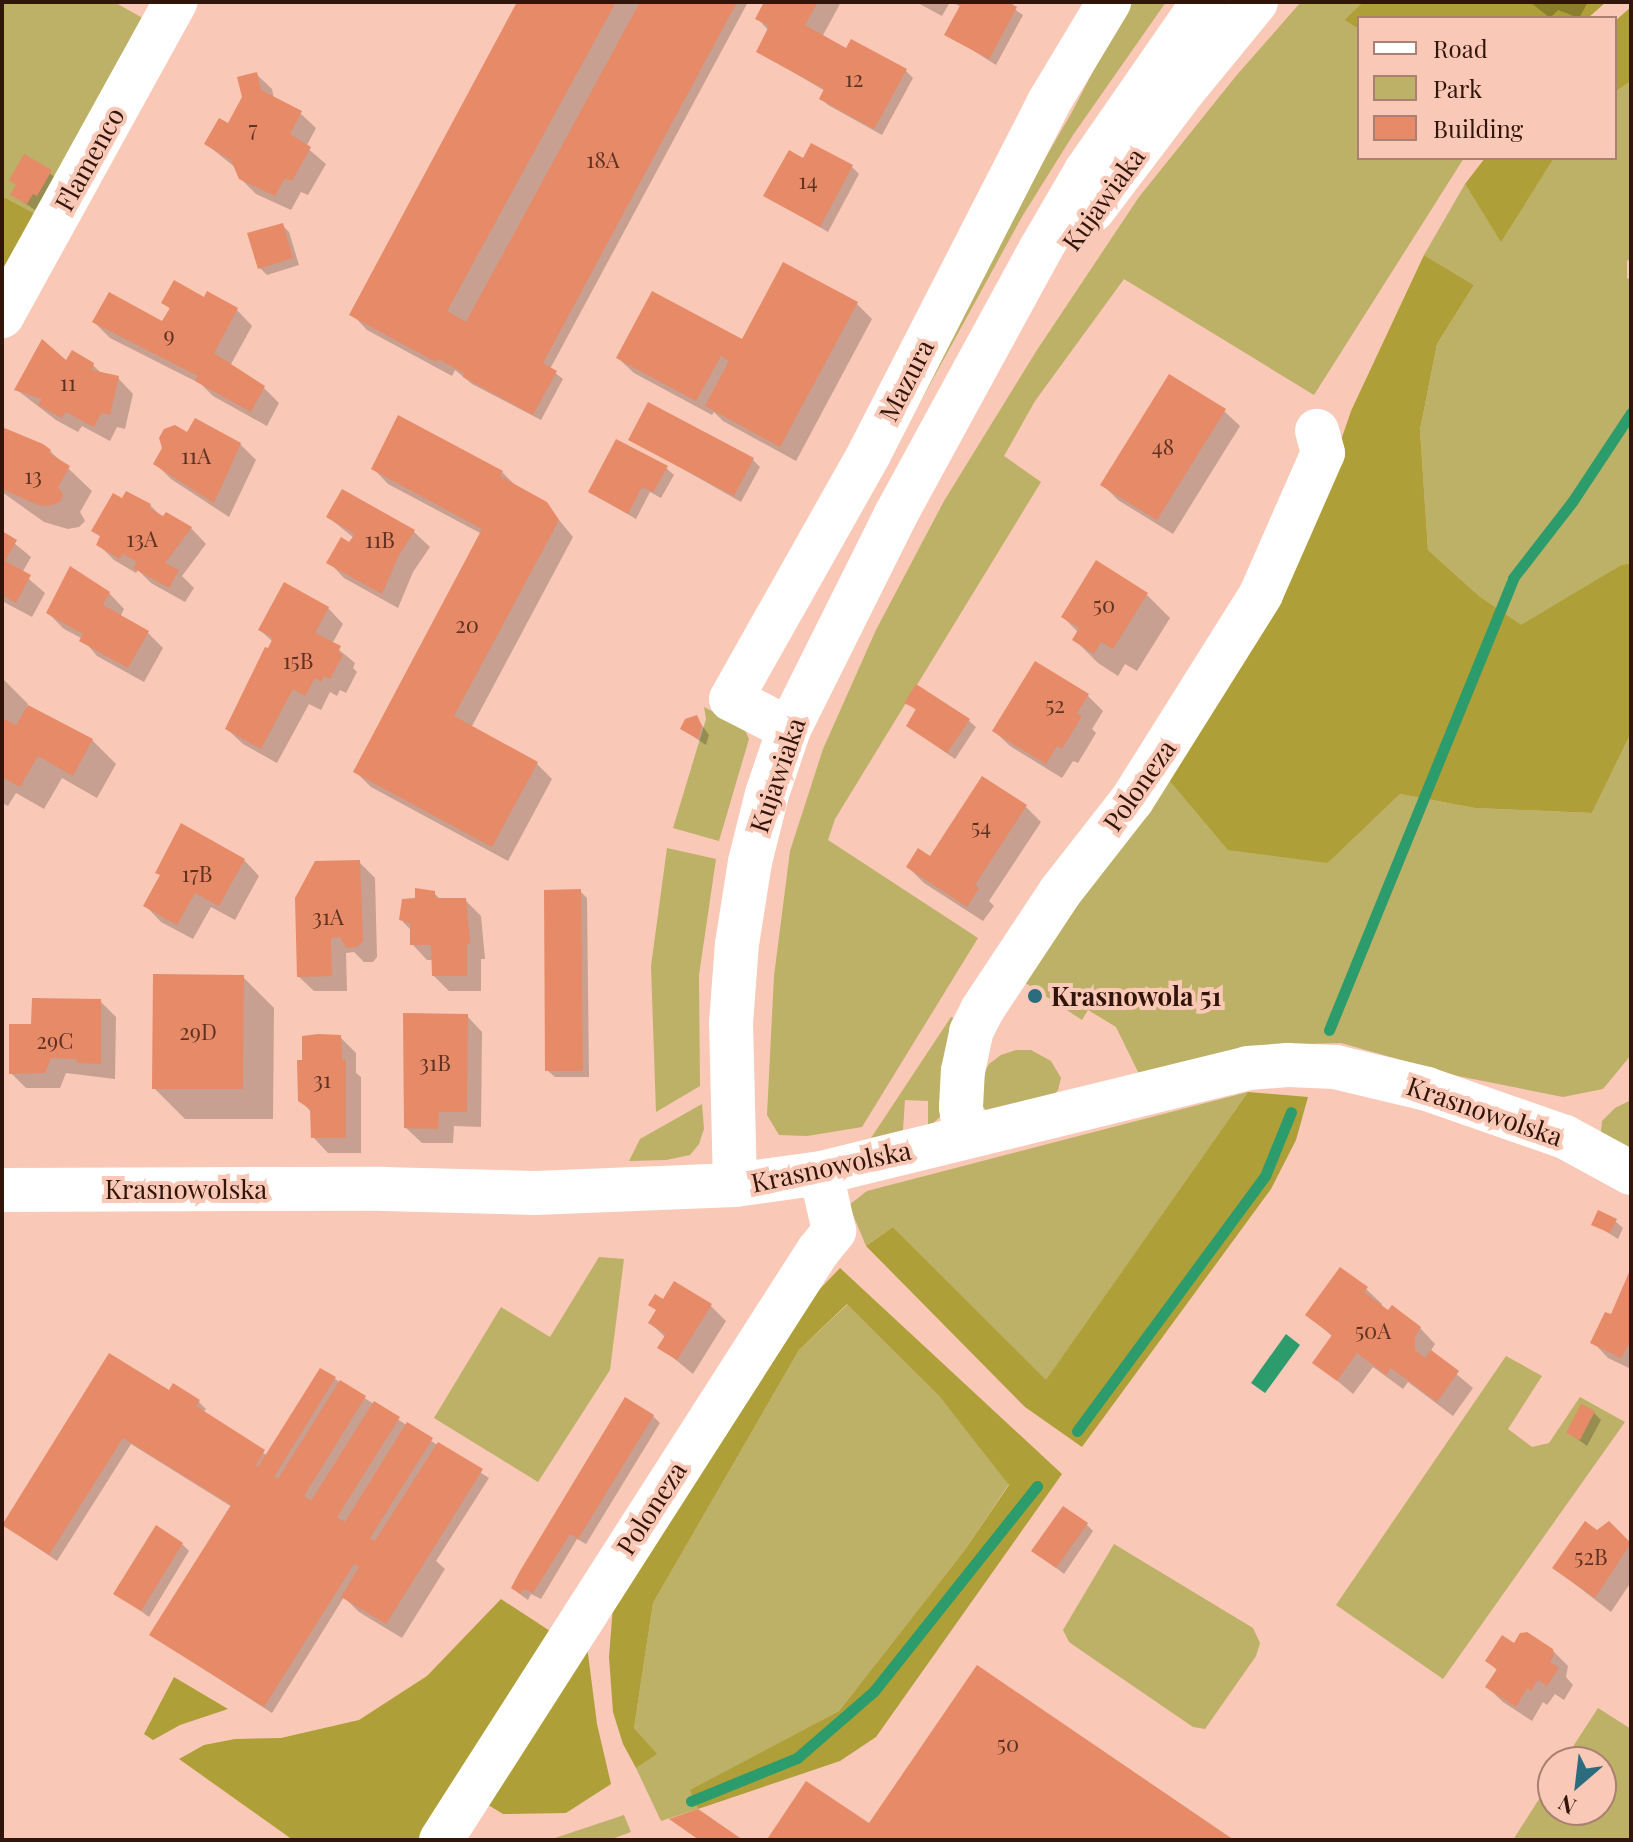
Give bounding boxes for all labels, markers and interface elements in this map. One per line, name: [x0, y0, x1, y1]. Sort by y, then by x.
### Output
legend: [1357, 16, 1617, 160]
text: Road: [1433, 32, 1488, 64]
house number: 12: [845, 66, 863, 92]
text: Park: [1433, 72, 1482, 104]
street label: Flamenco: [48, 102, 130, 216]
text: Building: [1433, 112, 1523, 144]
house number: 7: [249, 116, 257, 142]
street label: Kujawiaka: [1055, 142, 1151, 256]
house number: 18A: [586, 147, 620, 173]
house number: 14: [798, 168, 818, 194]
house number: 9: [163, 322, 175, 348]
street label: Mazura: [872, 334, 940, 426]
house number: 11: [60, 370, 76, 396]
house number: 48: [1152, 434, 1174, 460]
house number: 11A: [181, 443, 211, 469]
house number: 13: [24, 463, 42, 489]
house number: 13A: [126, 526, 158, 552]
house number: 11B: [365, 527, 395, 553]
house number: 50: [1093, 592, 1115, 618]
house number: 20: [455, 612, 479, 638]
house number: 15B: [283, 648, 313, 674]
house number: 52: [1045, 692, 1065, 718]
street label: Kujawiaka: [743, 713, 811, 837]
street label: Poloneza: [1096, 733, 1182, 837]
house number: 54: [971, 814, 991, 840]
house number: 17B: [182, 861, 212, 887]
house number: 31A: [312, 904, 344, 930]
place label: Krasnowola 51: [1051, 980, 1222, 1012]
marker: Krasnowola 51: [1026, 987, 1044, 1005]
house number: 29D: [179, 1019, 217, 1045]
house number: 29C: [37, 1028, 73, 1054]
house number: 31B: [419, 1050, 451, 1076]
house number: 31: [313, 1067, 331, 1093]
street label: Krasnowolska: [1403, 1070, 1567, 1152]
street label: Krasnowolska: [748, 1134, 914, 1198]
street label: Krasnowolska: [105, 1173, 267, 1205]
house number: 50A: [1355, 1318, 1391, 1344]
street label: Poloneza: [610, 1456, 692, 1560]
house number: 52B: [1574, 1544, 1608, 1570]
house number: 50: [997, 1731, 1019, 1757]
north arrow: [1537, 1746, 1617, 1826]
text: N: [1553, 1788, 1581, 1822]

